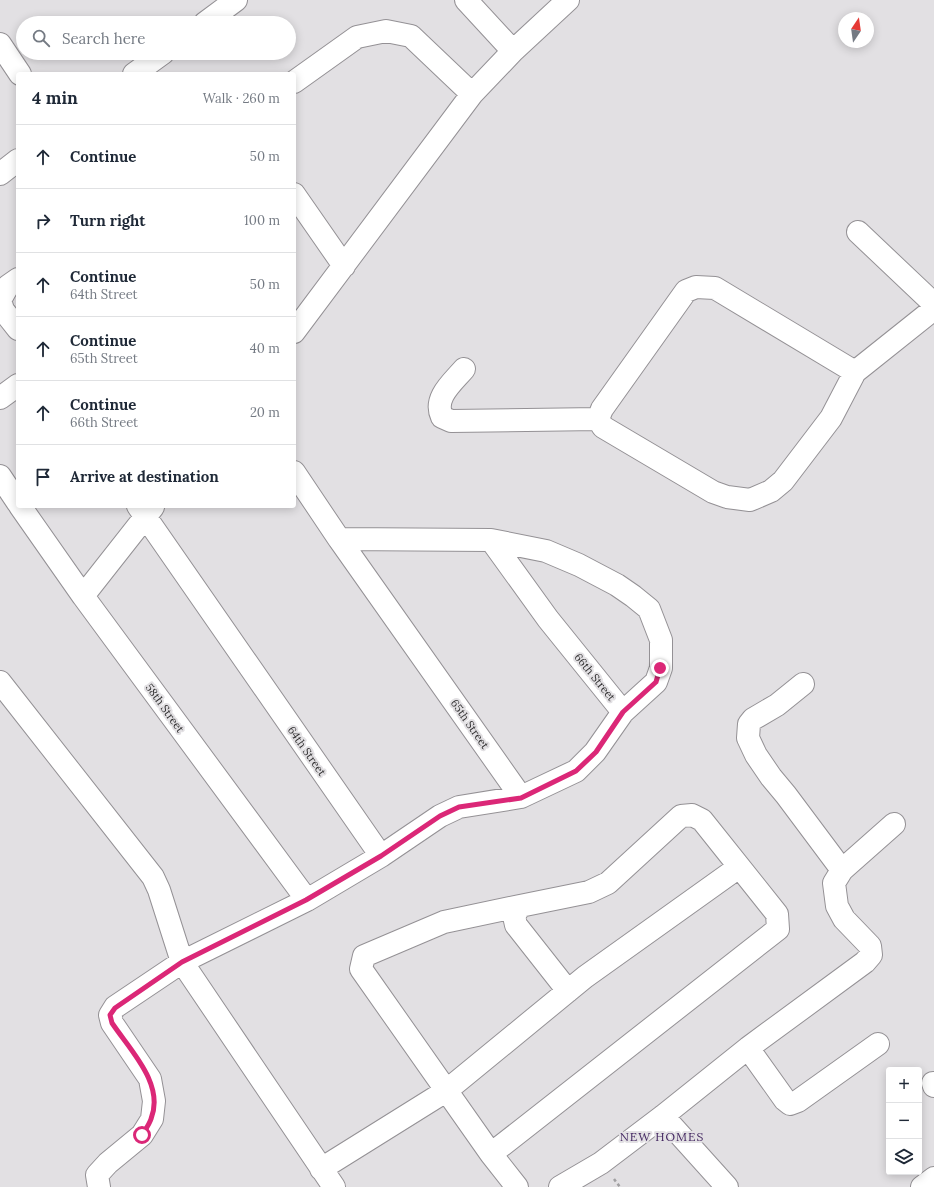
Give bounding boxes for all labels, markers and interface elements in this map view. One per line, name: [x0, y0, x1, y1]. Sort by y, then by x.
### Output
north arrow: [838, 12, 874, 48]
search box: [16, 16, 296, 60]
icon: search: [30, 27, 52, 49]
text: Search here: [62, 29, 145, 48]
text: 4 min: [32, 87, 78, 109]
text: Walk · 260 m: [203, 90, 280, 107]
icon: ahead: [32, 146, 54, 168]
text: Continue: [70, 147, 136, 166]
text: 50 m: [250, 148, 280, 165]
icon: right: [32, 210, 54, 232]
text: Turn right: [70, 211, 146, 230]
text: 100 m: [244, 212, 280, 229]
text: Continue: [70, 267, 136, 286]
icon: ahead: [32, 274, 54, 296]
text: 50 m: [250, 276, 280, 293]
text: 64th Street: [70, 286, 138, 303]
text: Continue: [70, 331, 136, 350]
icon: ahead: [32, 338, 54, 360]
text: 40 m: [250, 340, 280, 357]
text: 65th Street: [70, 350, 138, 367]
text: Continue: [70, 395, 136, 414]
icon: ahead: [32, 402, 54, 424]
text: 20 m: [250, 404, 280, 421]
text: 66th Street: [70, 414, 138, 431]
icon: arrive: [32, 466, 54, 488]
text: Arrive at destination: [70, 467, 219, 486]
street label: 66th Street: [571, 650, 619, 704]
route end: [651, 659, 669, 677]
street label: 58th Street: [143, 681, 188, 736]
street label: 65th Street: [448, 697, 493, 752]
street label: 64th Street: [285, 724, 330, 779]
map controls: [886, 1067, 922, 1175]
button: +: [886, 1067, 922, 1103]
button: −: [886, 1103, 922, 1139]
route start: [133, 1126, 151, 1144]
district label: NEW HOMES: [620, 1129, 704, 1144]
button: layers: [886, 1139, 922, 1175]

